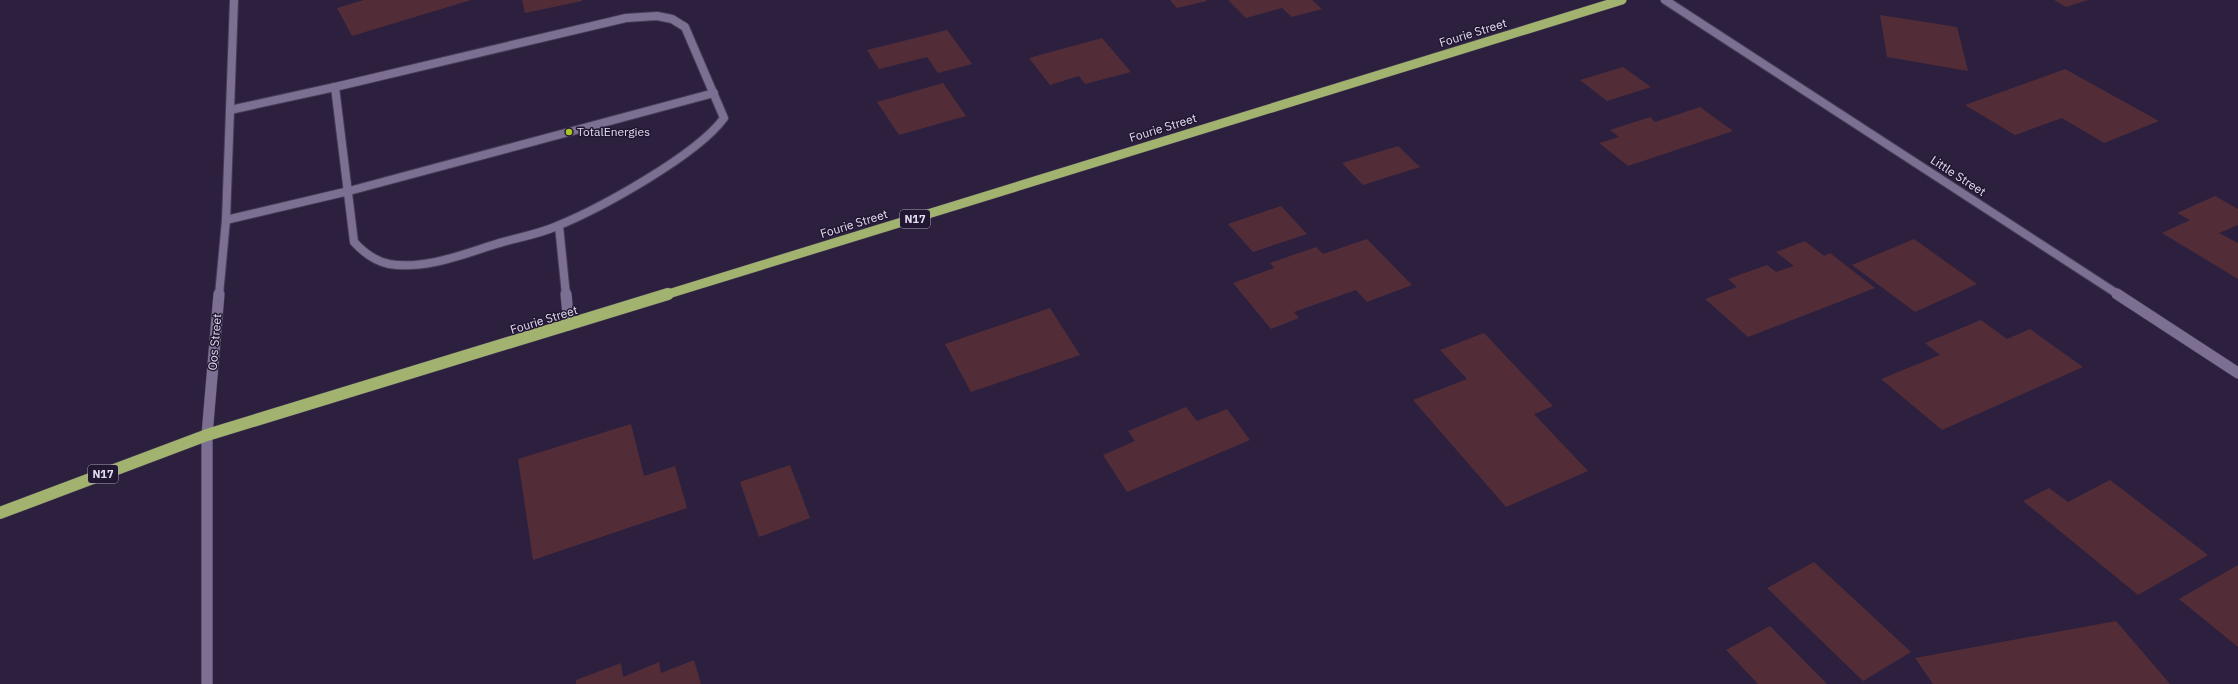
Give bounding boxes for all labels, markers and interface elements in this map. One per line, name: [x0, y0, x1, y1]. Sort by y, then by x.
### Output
street label: Fourie Street: [1437, 15, 1508, 50]
street label: Fourie Street: [1127, 110, 1198, 145]
place label: TotalEnergies: [577, 124, 650, 139]
marker: TotalEnergies: [564, 127, 574, 137]
street label: Little Street: [1928, 152, 1989, 199]
street label: Fourie Street: [818, 206, 889, 241]
road number: N17: [900, 210, 930, 228]
street label: Fourie Street: [508, 302, 579, 337]
street label: Oos Street: [205, 313, 224, 371]
road number: N17: [88, 465, 118, 483]

